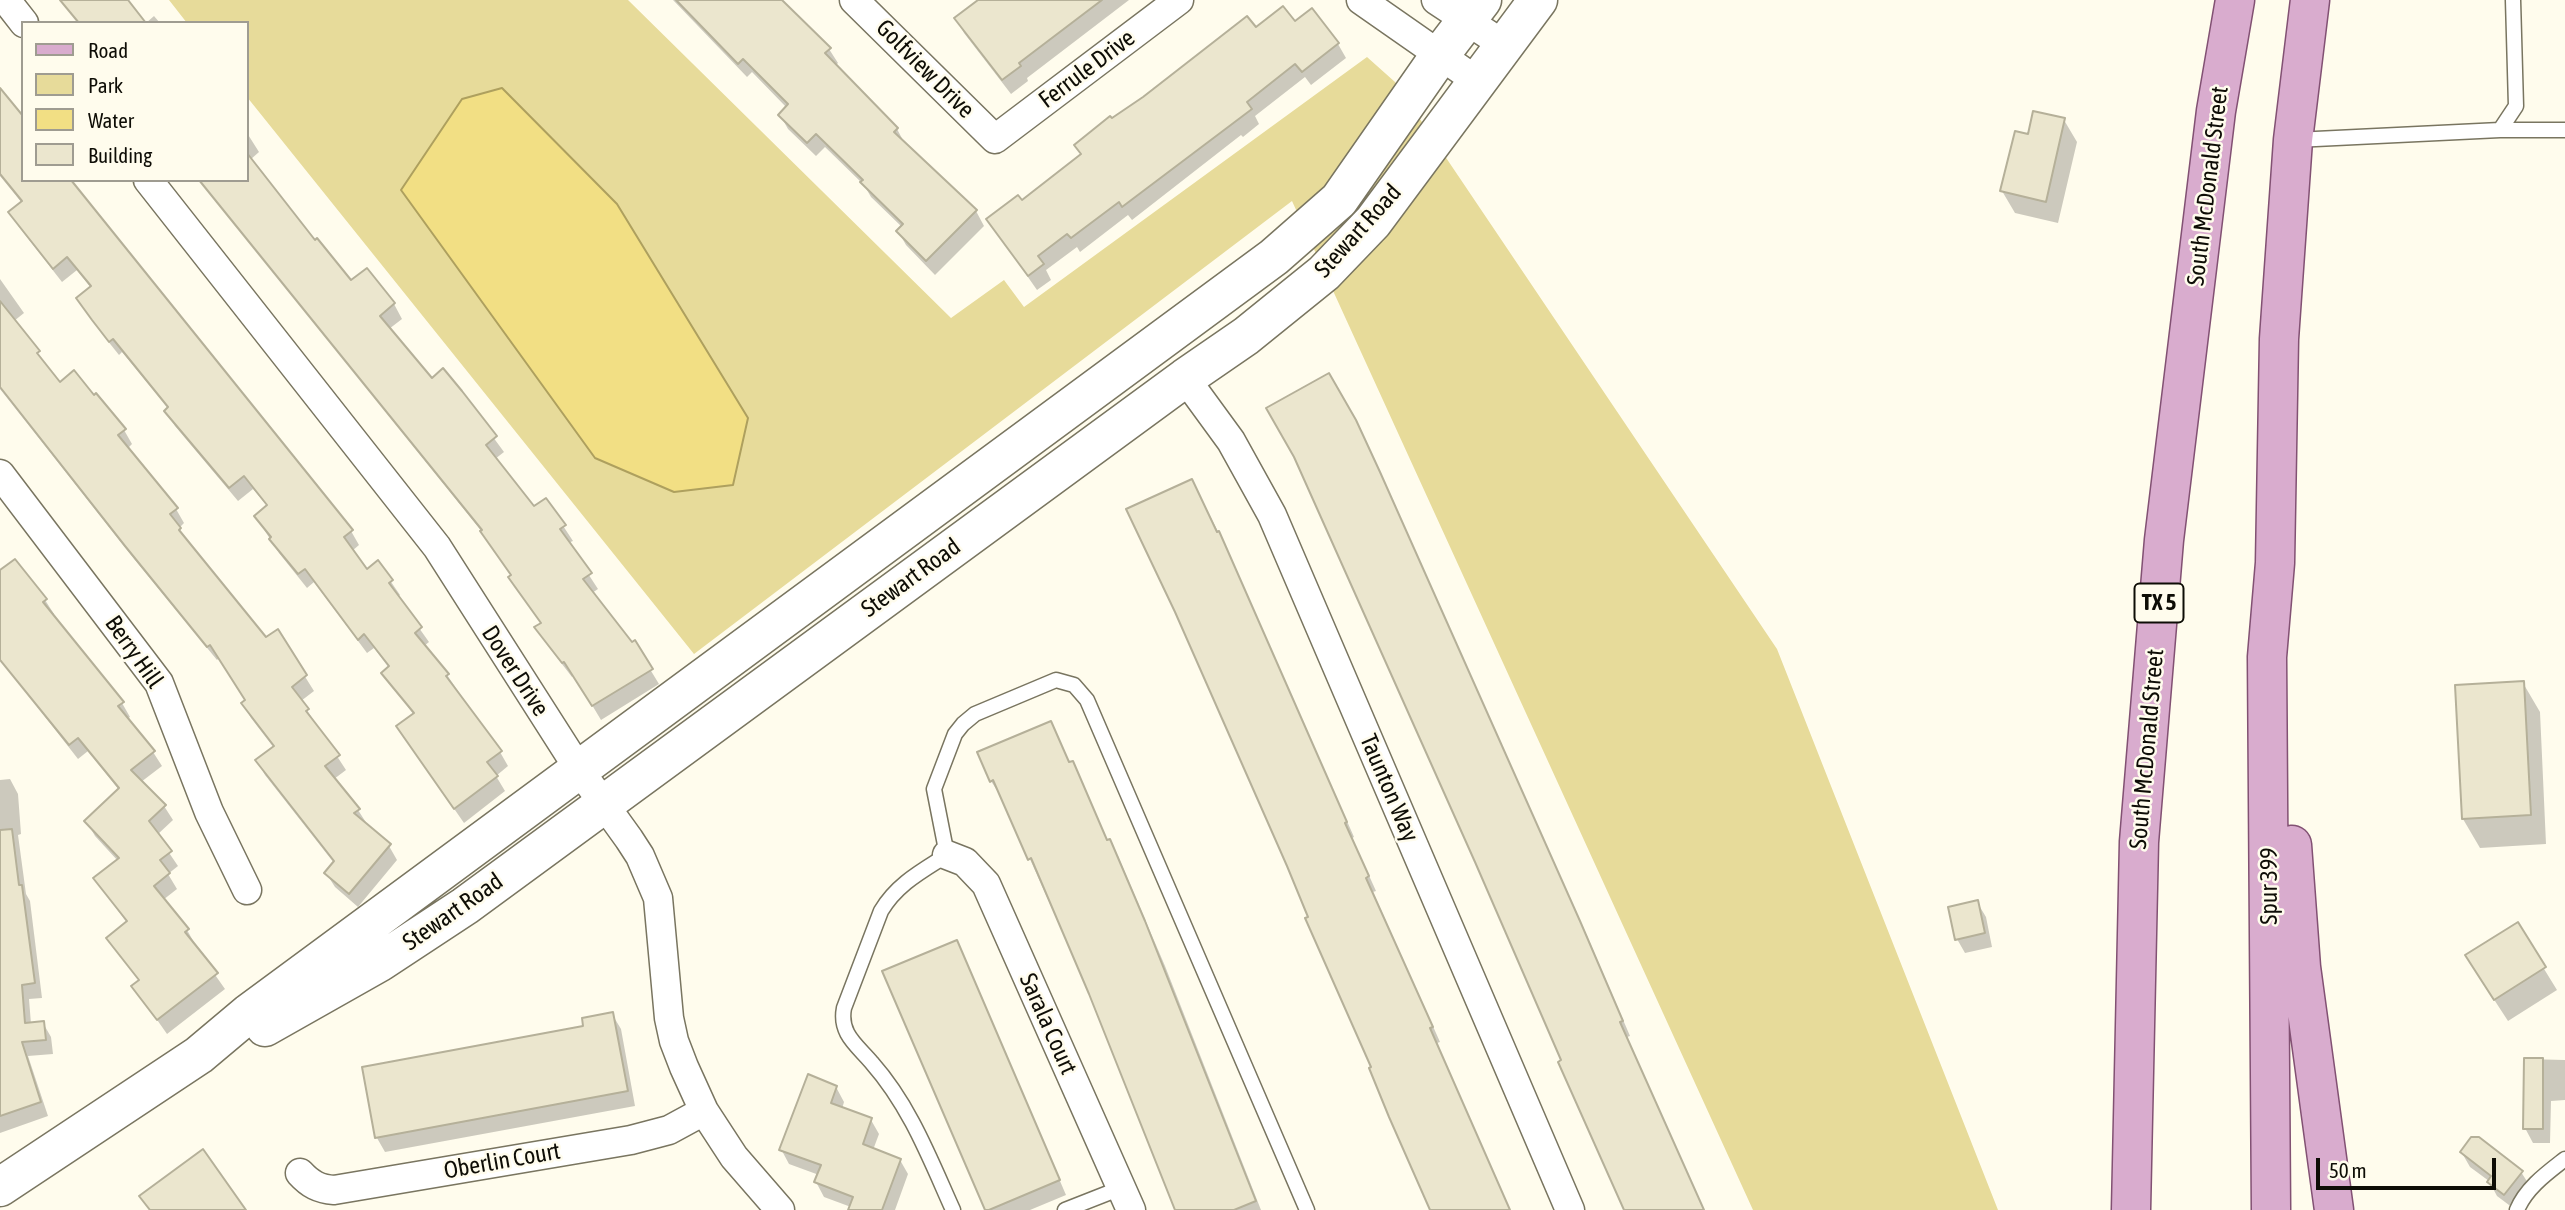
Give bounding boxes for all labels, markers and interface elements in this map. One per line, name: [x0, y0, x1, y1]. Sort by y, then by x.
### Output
street label: Golfview Drive: [870, 14, 980, 124]
legend: [21, 21, 248, 182]
street label: Ferrule Drive: [1033, 24, 1141, 114]
text: Road: [88, 38, 128, 62]
text: Park: [88, 73, 123, 97]
street label: South McDonald Street: [2181, 85, 2235, 287]
text: Water: [88, 108, 134, 132]
text: Building: [88, 143, 152, 167]
street label: Stewart Road: [1309, 178, 1407, 284]
street label: Stewart Road: [856, 532, 966, 624]
road number: TX 5: [2134, 583, 2184, 622]
street label: Berry Hill: [99, 610, 169, 694]
street label: Dover Drive: [475, 620, 555, 722]
street label: South McDonald Street: [2124, 648, 2170, 850]
street label: Taunton Way: [1354, 730, 1424, 846]
street label: Spur 399: [2255, 847, 2283, 925]
street label: Stewart Road: [397, 867, 509, 957]
street label: Sarala Court: [1013, 969, 1083, 1079]
street label: Oberlin Court: [442, 1137, 562, 1185]
scale bar: [2320, 1144, 2500, 1188]
text: 50 m: [2329, 1158, 2367, 1182]

